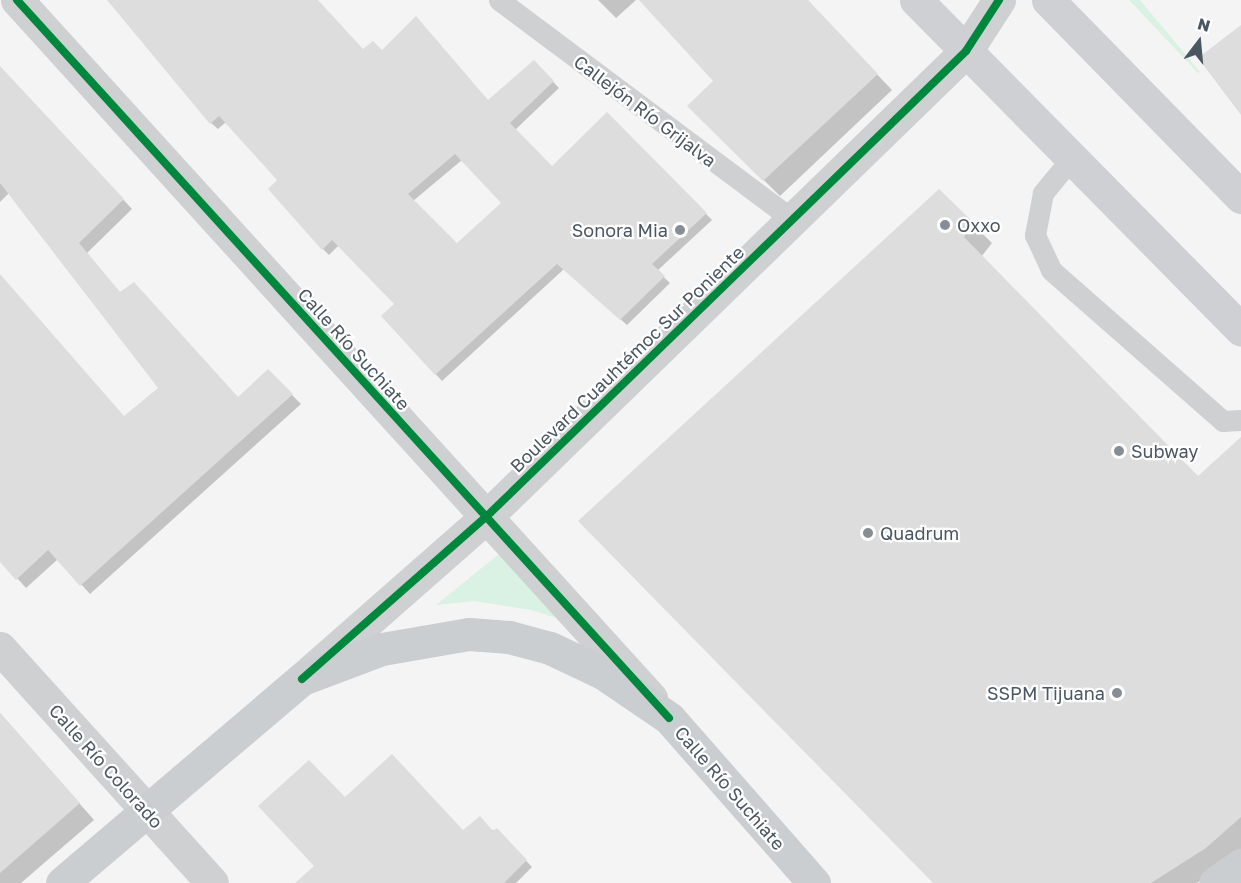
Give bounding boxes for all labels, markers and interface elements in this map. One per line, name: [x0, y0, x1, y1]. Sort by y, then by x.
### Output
north arrow: [1169, 12, 1229, 72]
text: N: [1195, 13, 1213, 36]
street label: Callejón Río Grijalva: [570, 51, 720, 171]
place label: Oxxo: [957, 214, 1001, 236]
marker: Oxxo: [938, 218, 952, 232]
place label: Sonora Mia: [572, 219, 668, 241]
marker: Sonora Mia: [673, 223, 687, 237]
street label: Boulevard Cuauhtémoc Sur Poniente: [506, 241, 748, 477]
street label: Calle Río Suchiate: [294, 284, 414, 414]
place label: Subway: [1131, 440, 1198, 462]
marker: Subway: [1112, 444, 1126, 458]
place label: Quadrum: [880, 522, 959, 544]
marker: Quadrum: [861, 526, 875, 540]
place label: SSPM Tijuana: [987, 682, 1105, 704]
marker: SSPM Tijuana: [1110, 686, 1124, 700]
street label: Calle Río Colorado: [45, 700, 167, 832]
street label: Calle Río Suchiate: [670, 722, 790, 854]

